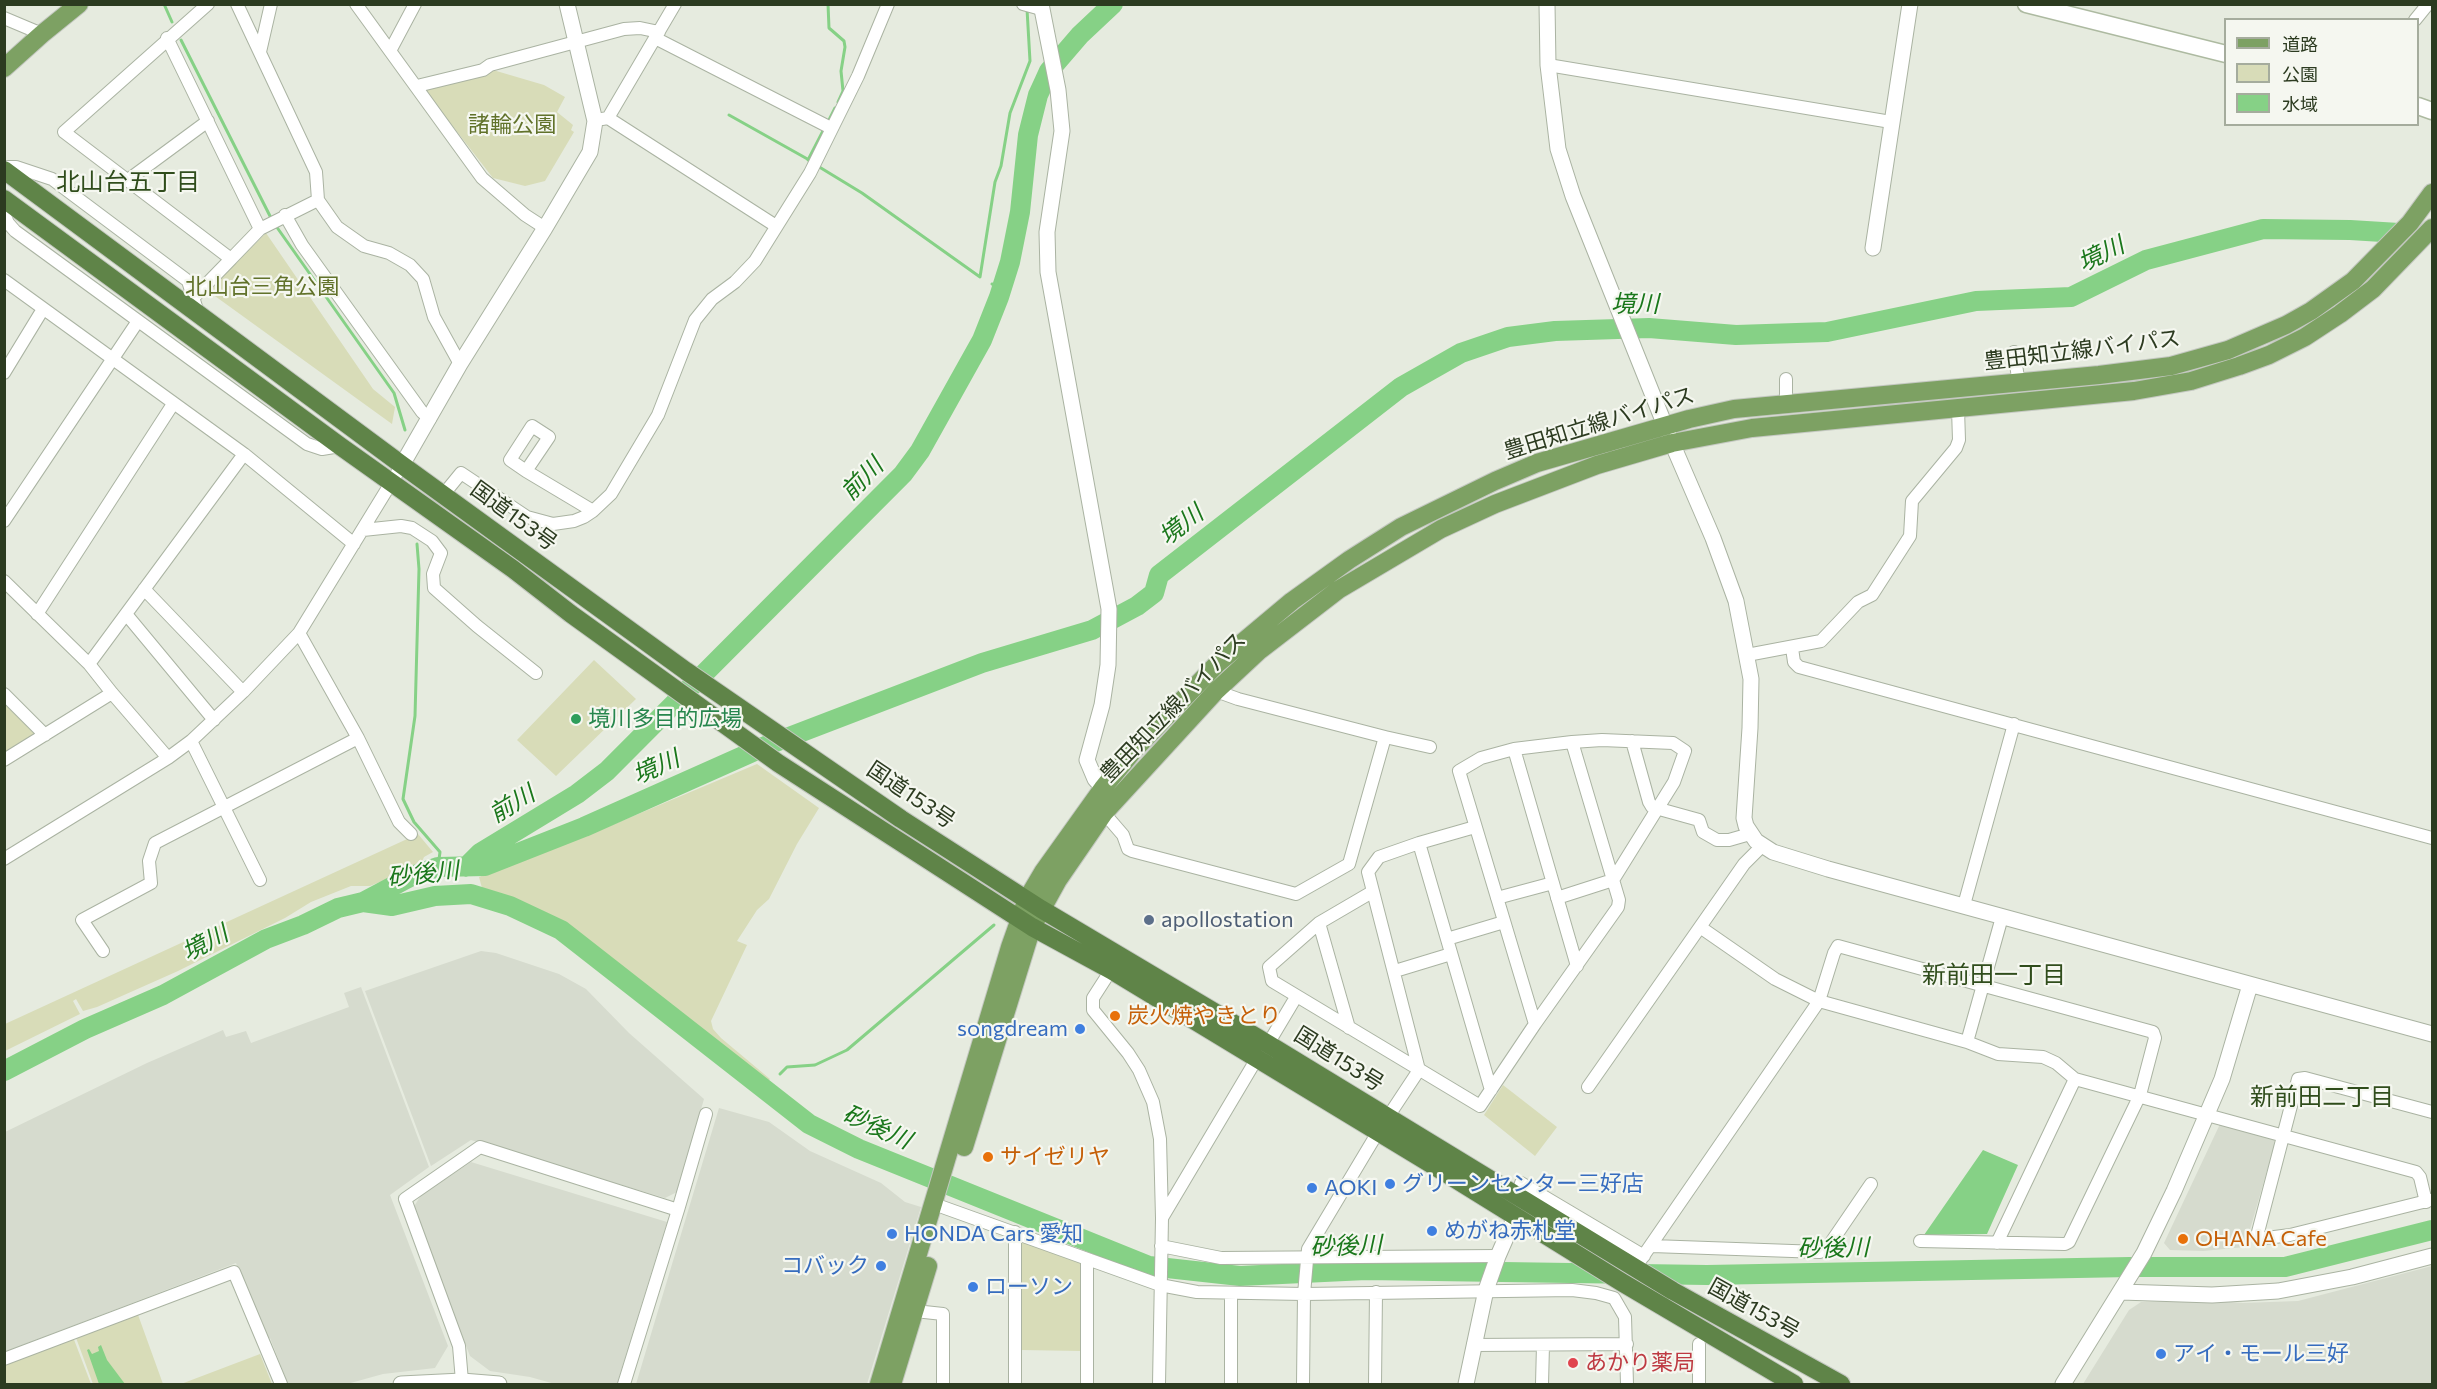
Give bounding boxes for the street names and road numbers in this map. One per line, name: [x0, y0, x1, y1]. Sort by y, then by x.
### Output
street label: 豊田知立線バイパス: [1982, 325, 2182, 375]
street label: 豊田知立線バイパス: [1500, 381, 1698, 465]
street label: 国道153号: [466, 476, 562, 556]
street label: 豊田知立線バイパス: [1095, 627, 1251, 787]
street label: 国道153号: [862, 756, 960, 834]
street label: 国道153号: [1289, 1021, 1389, 1097]
street label: 国道153号: [1704, 1273, 1804, 1345]

